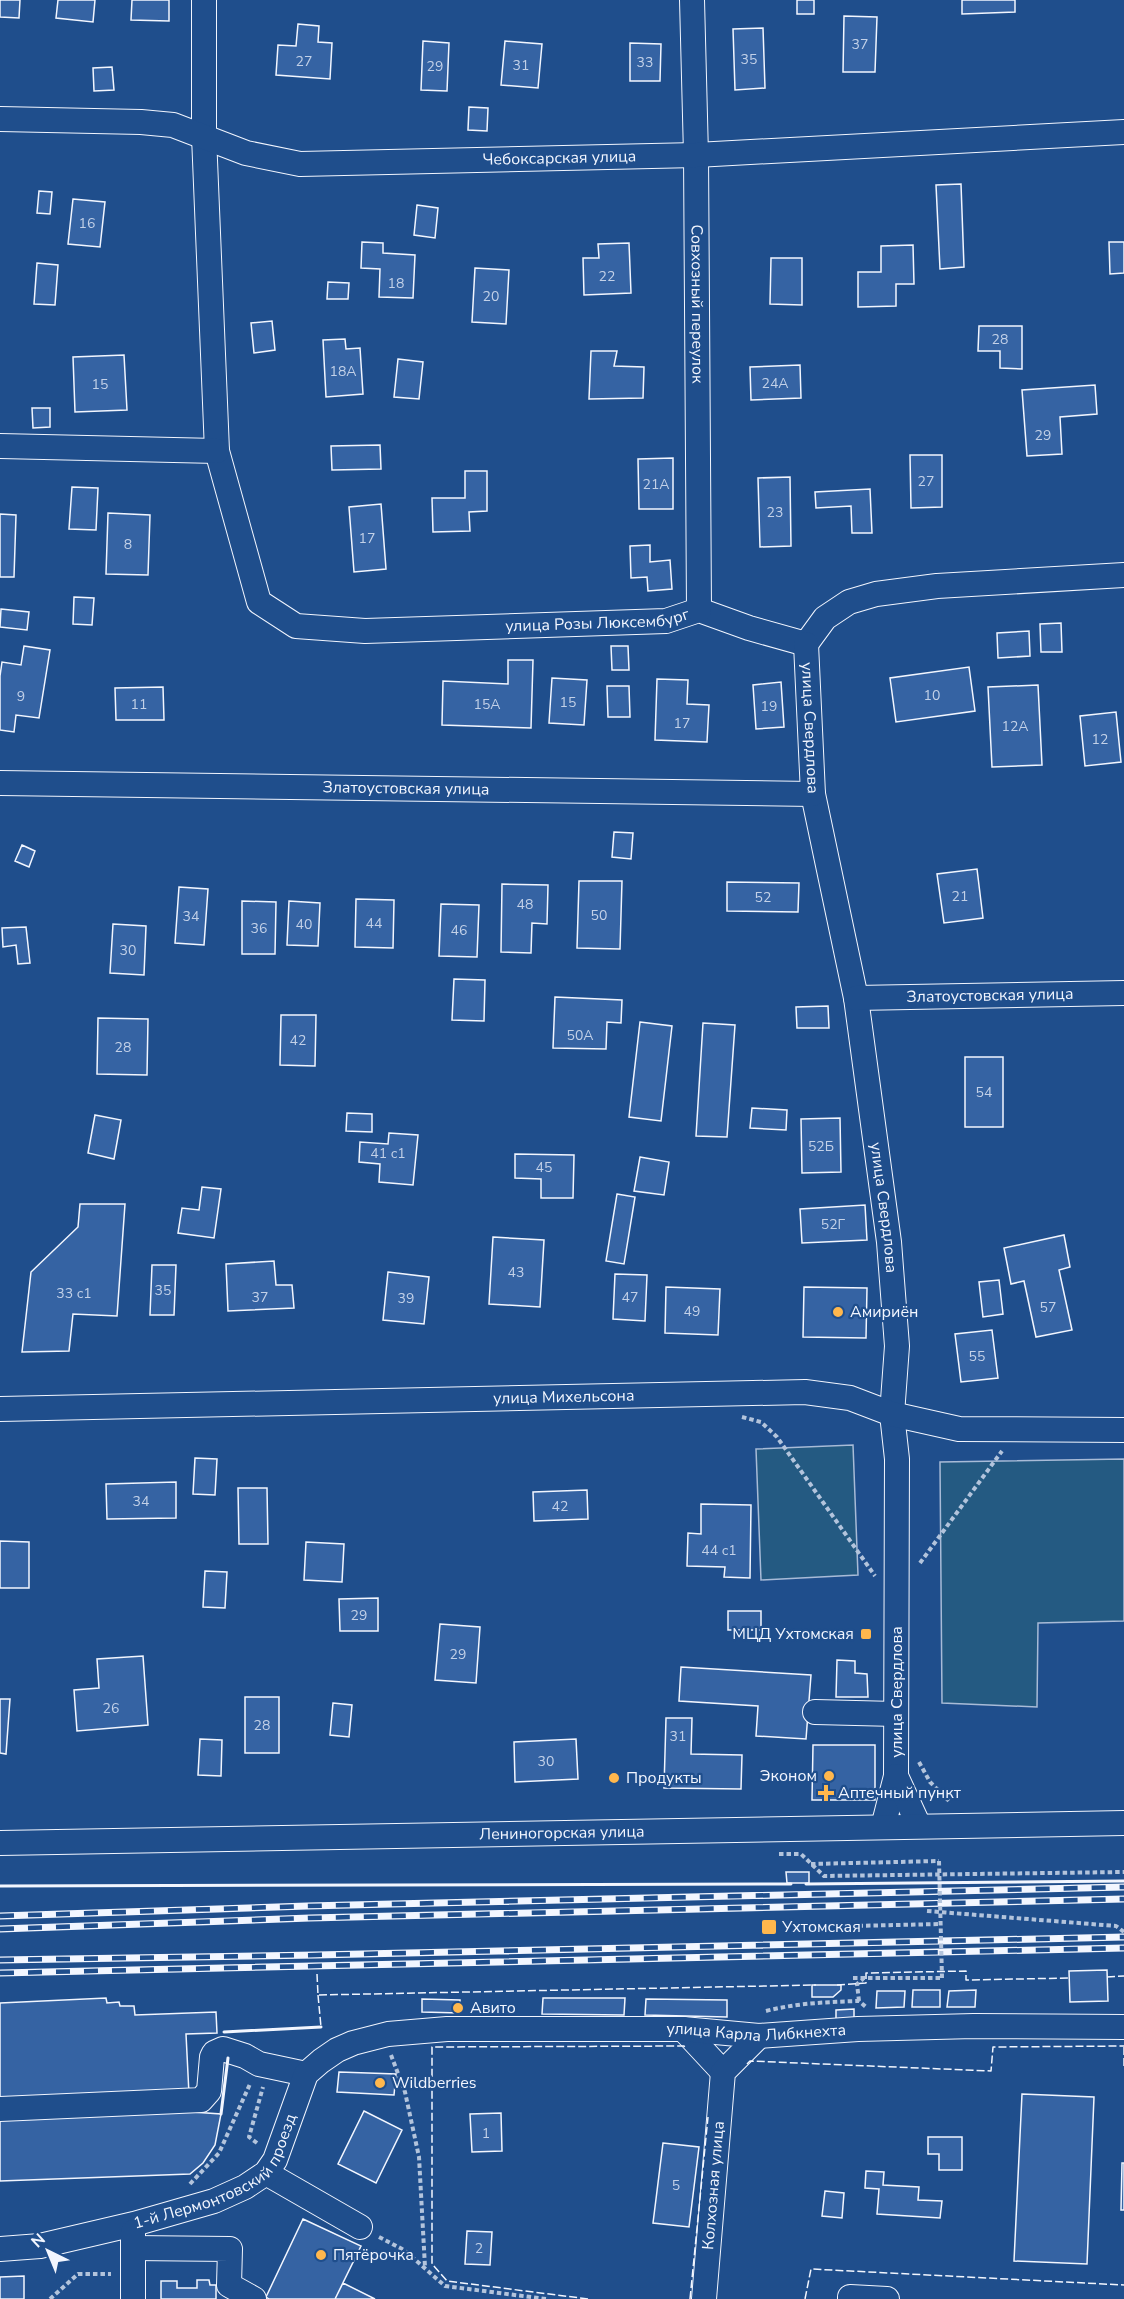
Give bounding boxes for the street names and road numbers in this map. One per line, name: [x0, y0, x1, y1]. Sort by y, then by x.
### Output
street label: Чебоксарская улица: [482, 145, 637, 171]
street label: Совхозный переулок: [685, 224, 709, 384]
street label: улица Розы Люксембург: [505, 603, 692, 637]
street label: улица Свердлова: [796, 662, 824, 794]
street label: Златоустовская улица: [322, 776, 490, 801]
street label: Златоустовская улица: [906, 983, 1074, 1008]
street label: улица Свердлова: [865, 1141, 902, 1274]
street label: улица Михельсона: [493, 1385, 635, 1410]
street label: улица Свердлова: [886, 1626, 908, 1758]
street label: Лениногорская улица: [479, 1821, 645, 1845]
street label: улица Карла Либкнехта: [667, 2018, 847, 2047]
street label: 1-й Лермонтовский проезд: [131, 2110, 302, 2235]
street label: Колхозная улица: [697, 2120, 730, 2251]

